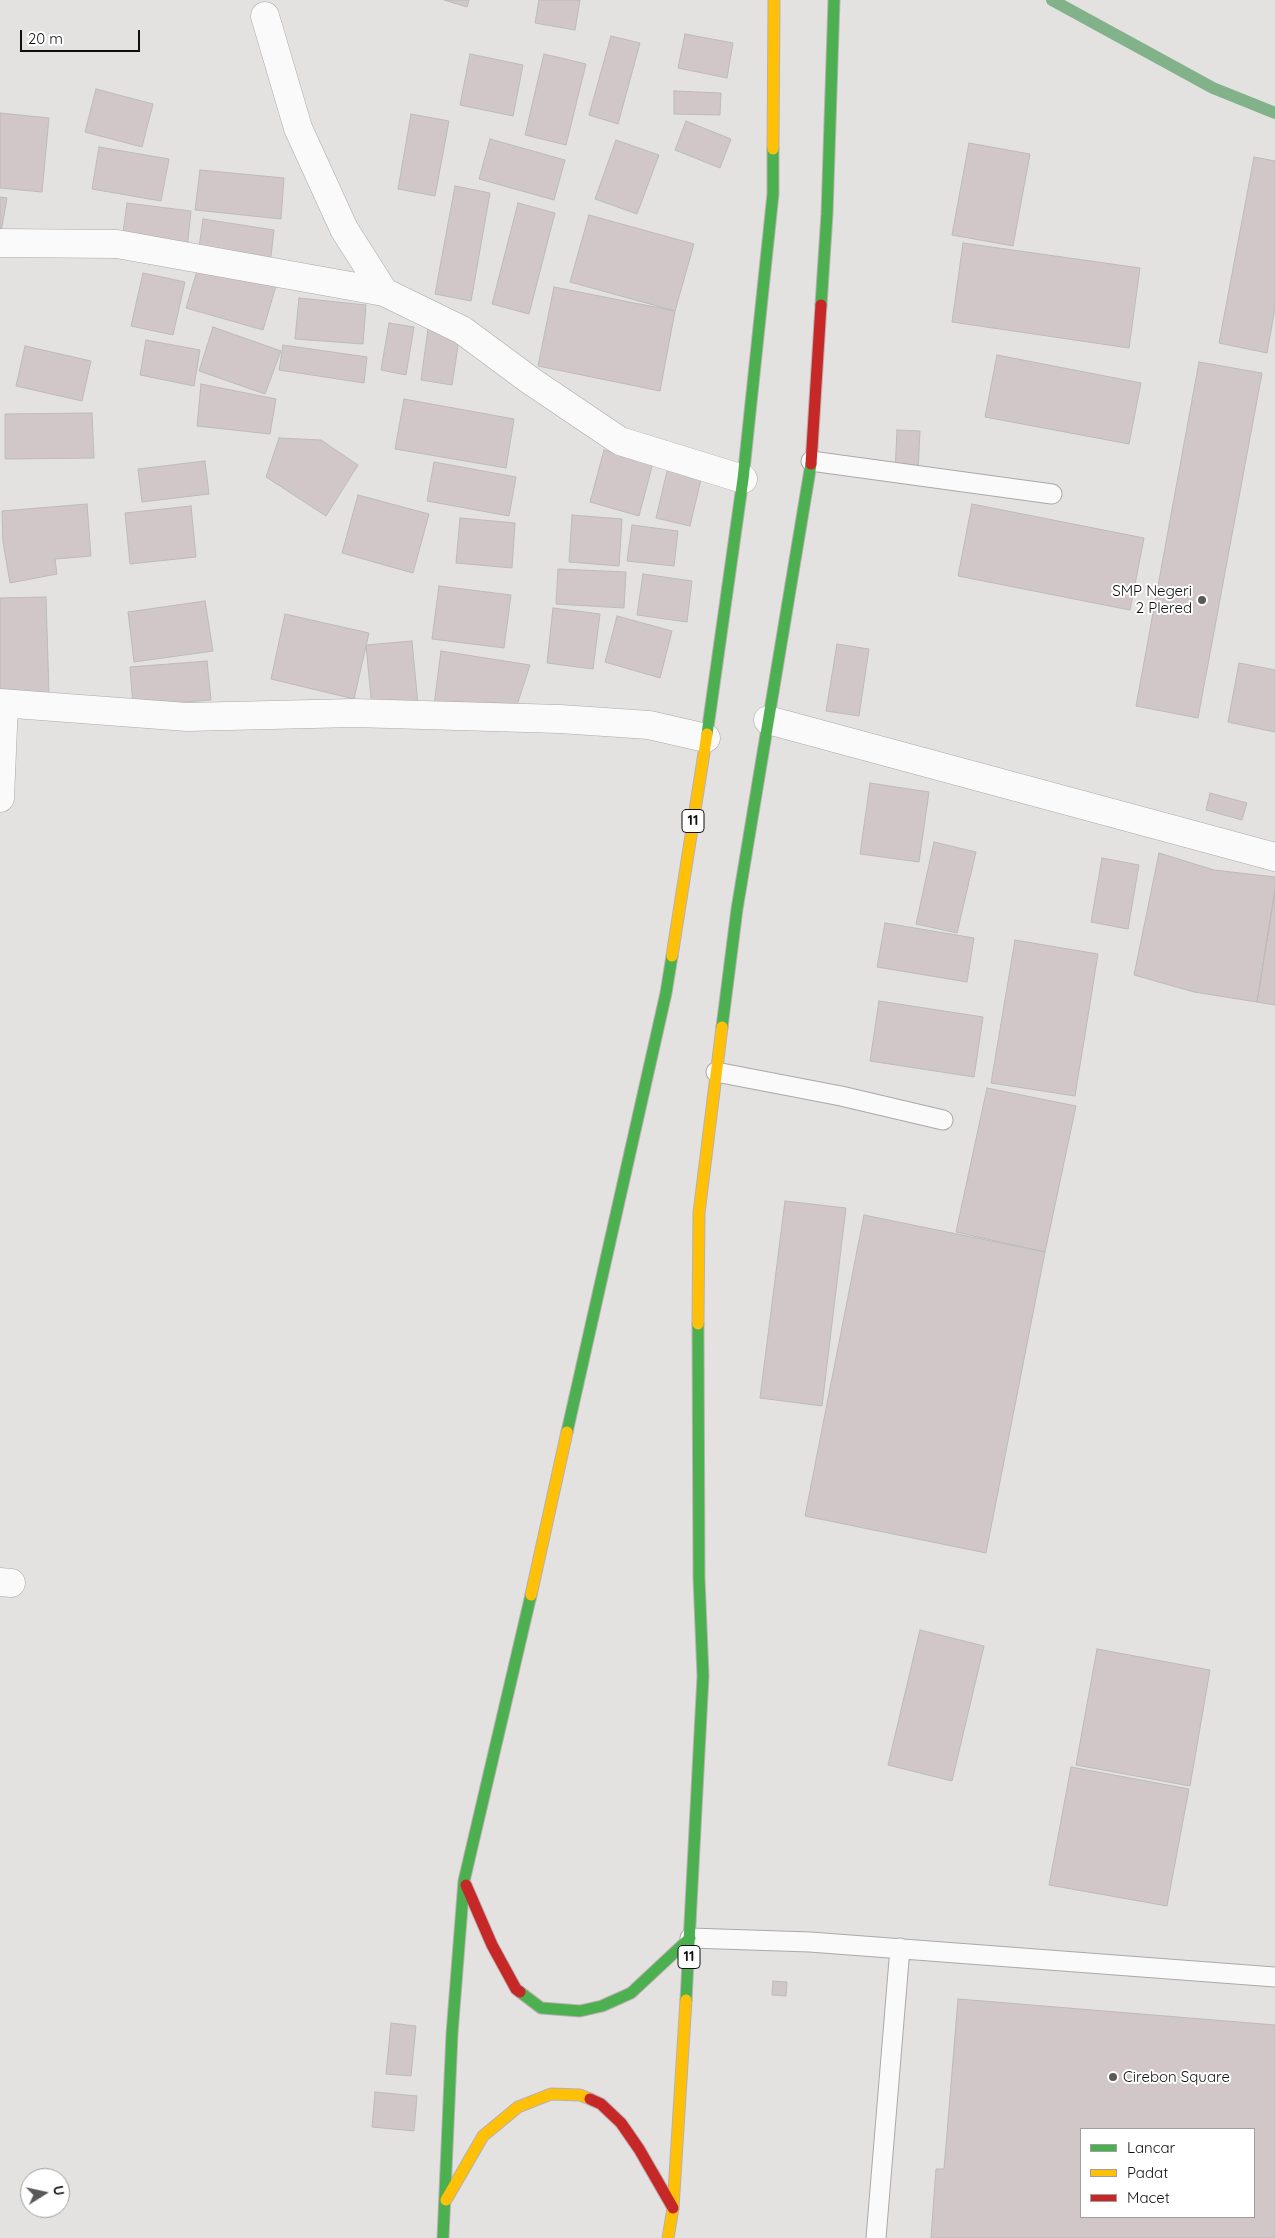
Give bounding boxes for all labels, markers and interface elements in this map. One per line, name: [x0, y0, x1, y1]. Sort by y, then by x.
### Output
scale bar: [22, 20, 142, 52]
text: 20 m: [28, 29, 63, 48]
place label: SMP Negeri 2 Plered: [1112, 582, 1192, 617]
marker: SMP Negeri 2 Plered: [1196, 594, 1208, 606]
road number: 11: [682, 809, 704, 832]
road number: 11: [678, 1945, 700, 1968]
place label: Cirebon Square: [1123, 2068, 1230, 2086]
marker: Cirebon Square: [1107, 2071, 1119, 2083]
legend: [1080, 2128, 1255, 2218]
text: Lancar: [1127, 2138, 1175, 2157]
text: Padat: [1127, 2163, 1168, 2182]
north arrow: [20, 2168, 70, 2218]
text: U: [49, 2184, 69, 2197]
text: Macet: [1127, 2188, 1170, 2207]

